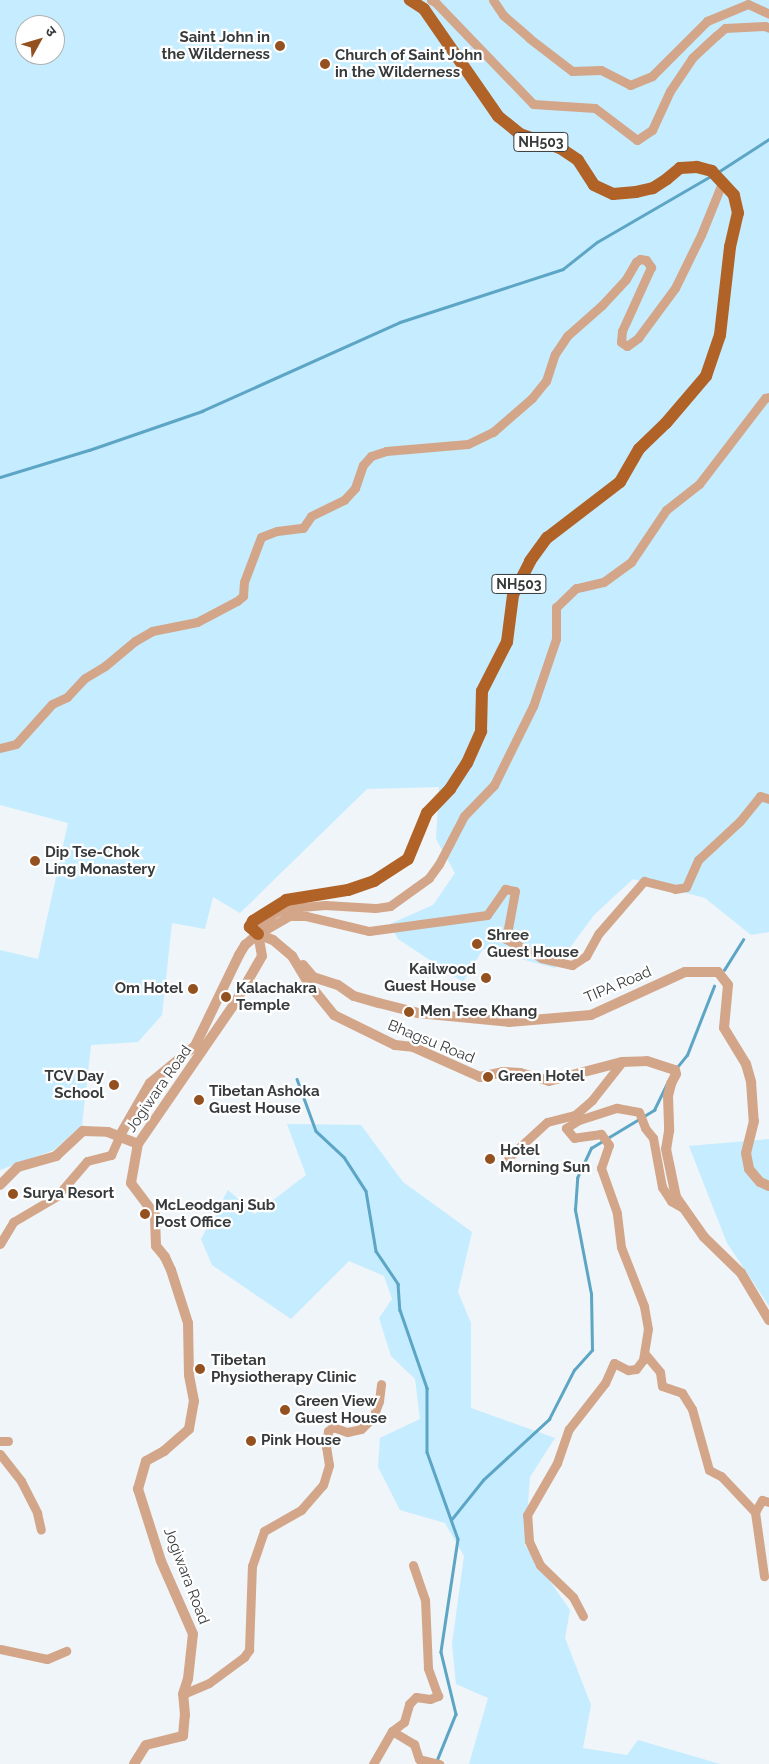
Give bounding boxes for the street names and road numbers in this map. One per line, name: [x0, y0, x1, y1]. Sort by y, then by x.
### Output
road number: NH503: [512, 130, 570, 154]
road number: NH503: [490, 572, 548, 596]
street label: TIPA Road: [582, 963, 654, 1007]
street label: Bhagsu Road: [385, 1016, 477, 1068]
street label: Jogiwara Road: [122, 1042, 196, 1136]
street label: Jogiwara Road: [159, 1525, 213, 1627]

